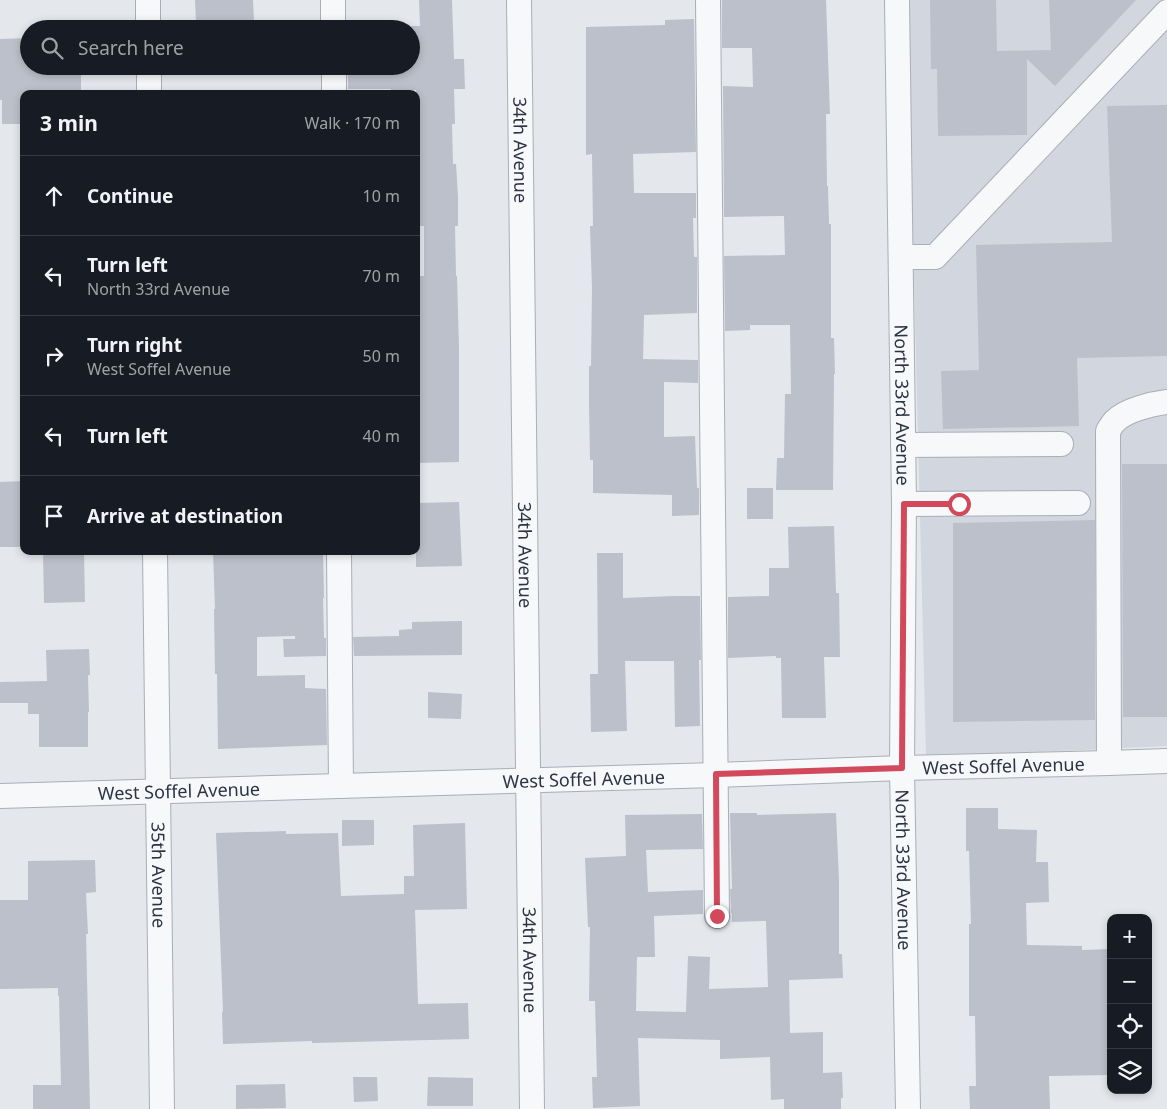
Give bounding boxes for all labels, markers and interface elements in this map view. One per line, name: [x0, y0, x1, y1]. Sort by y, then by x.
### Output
search box: [20, 20, 420, 75]
icon: search: [38, 34, 66, 62]
text: Search here: [78, 35, 184, 61]
street label: 34th Avenue: [508, 97, 533, 203]
text: 3 min: [40, 109, 98, 137]
text: Walk · 170 m: [305, 112, 400, 134]
icon: ahead: [40, 182, 68, 210]
text: Continue: [87, 183, 173, 209]
text: 10 m: [363, 185, 400, 207]
text: Turn left: [87, 252, 168, 278]
icon: left: [40, 262, 68, 290]
text: 70 m: [363, 265, 400, 287]
text: North 33rd Avenue: [87, 278, 230, 300]
street label: North 33rd Avenue: [890, 324, 916, 486]
text: Turn right: [87, 332, 182, 358]
icon: right: [40, 342, 68, 370]
text: 50 m: [363, 345, 400, 367]
text: West Soffel Avenue: [87, 358, 231, 380]
icon: left: [40, 422, 68, 450]
text: Turn left: [87, 423, 168, 449]
text: 40 m: [363, 425, 400, 447]
route start: [948, 493, 971, 516]
icon: arrive: [40, 502, 68, 530]
street label: 34th Avenue: [513, 502, 538, 608]
text: Arrive at destination: [87, 503, 283, 529]
street label: West Soffel Avenue: [922, 752, 1085, 780]
street label: West Soffel Avenue: [502, 764, 665, 793]
street label: West Soffel Avenue: [97, 776, 260, 805]
street label: North 33rd Avenue: [890, 789, 917, 951]
street label: 35th Avenue: [146, 822, 172, 928]
route end: [706, 905, 729, 928]
street label: 34th Avenue: [518, 907, 543, 1013]
map controls: [1107, 914, 1152, 1094]
button: +: [1107, 914, 1152, 959]
button: −: [1107, 959, 1152, 1004]
button: locate: [1107, 1004, 1152, 1049]
button: layers: [1107, 1049, 1152, 1094]

